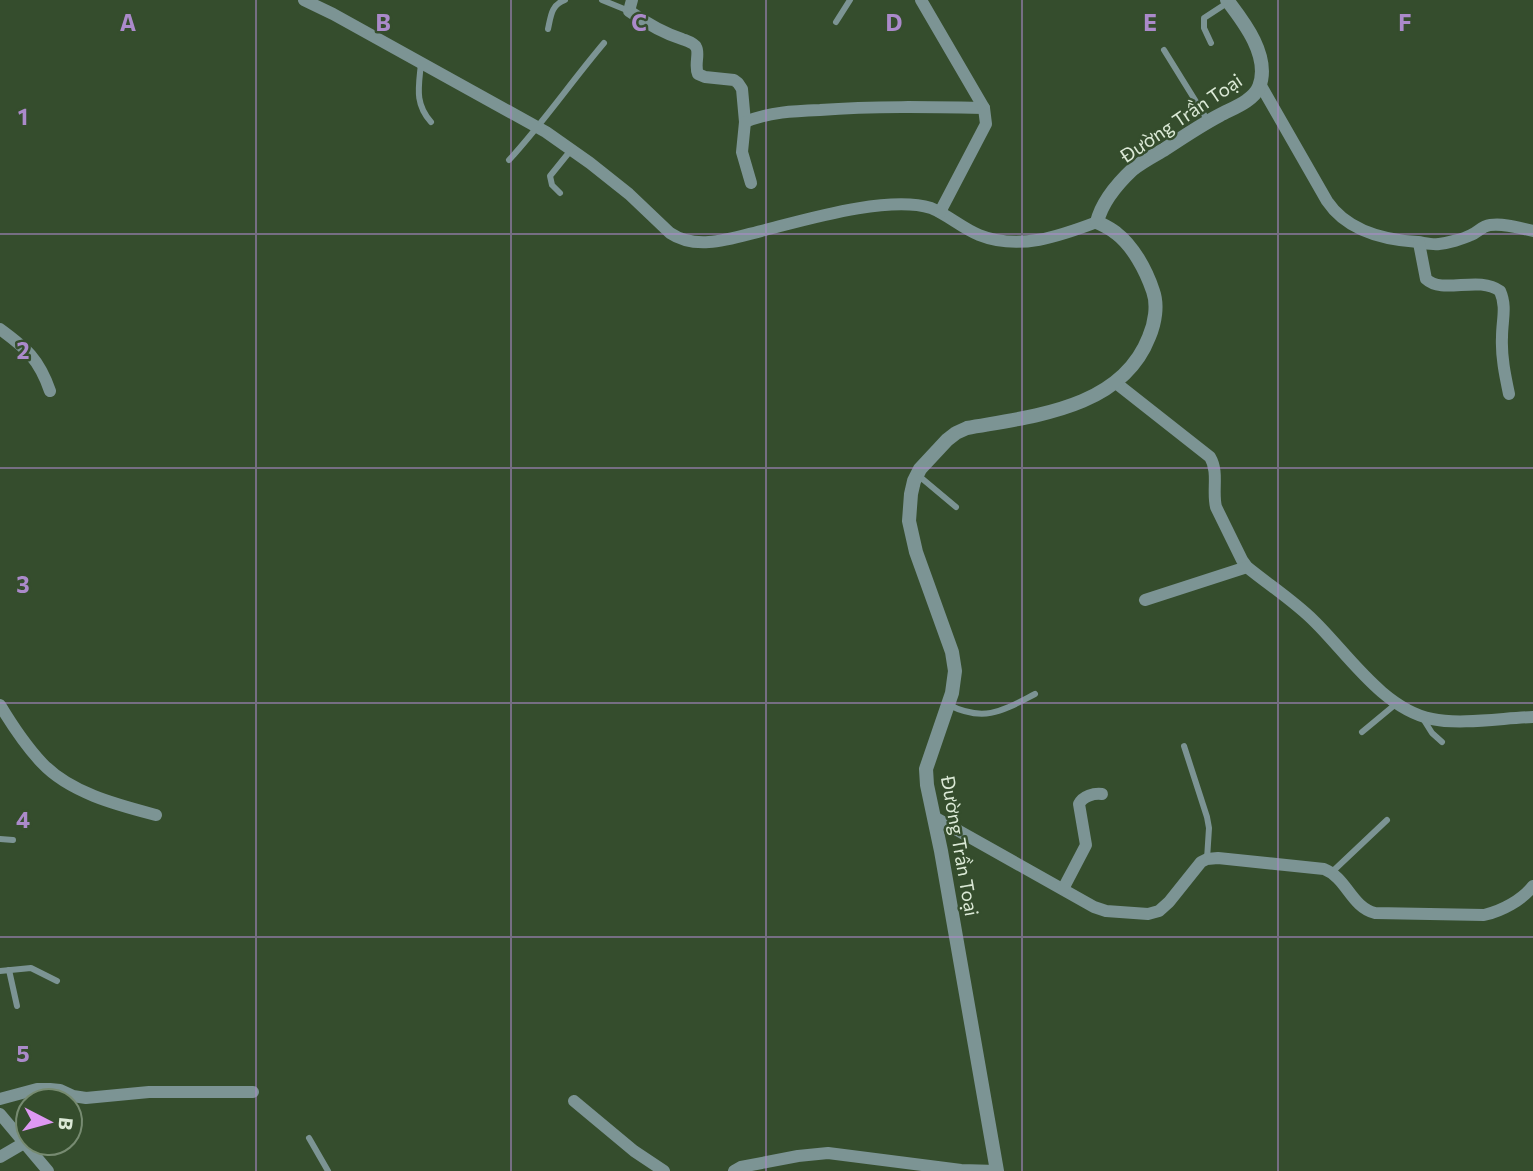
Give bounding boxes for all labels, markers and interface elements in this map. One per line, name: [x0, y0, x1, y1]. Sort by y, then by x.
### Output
text: A: [120, 8, 137, 36]
text: B: [375, 8, 391, 36]
text: C: [631, 8, 647, 36]
text: D: [886, 8, 903, 36]
text: E: [1143, 8, 1157, 36]
text: F: [1398, 8, 1412, 36]
street label: Đường Trần Toại: [1115, 68, 1246, 167]
text: 1: [18, 102, 28, 130]
text: 2: [16, 336, 30, 364]
text: 3: [16, 570, 30, 598]
street label: Đường Trần Toại: [937, 773, 984, 918]
text: 4: [16, 805, 30, 833]
text: 5: [16, 1039, 30, 1067]
north arrow: [14, 1087, 84, 1157]
text: B: [54, 1116, 78, 1131]

